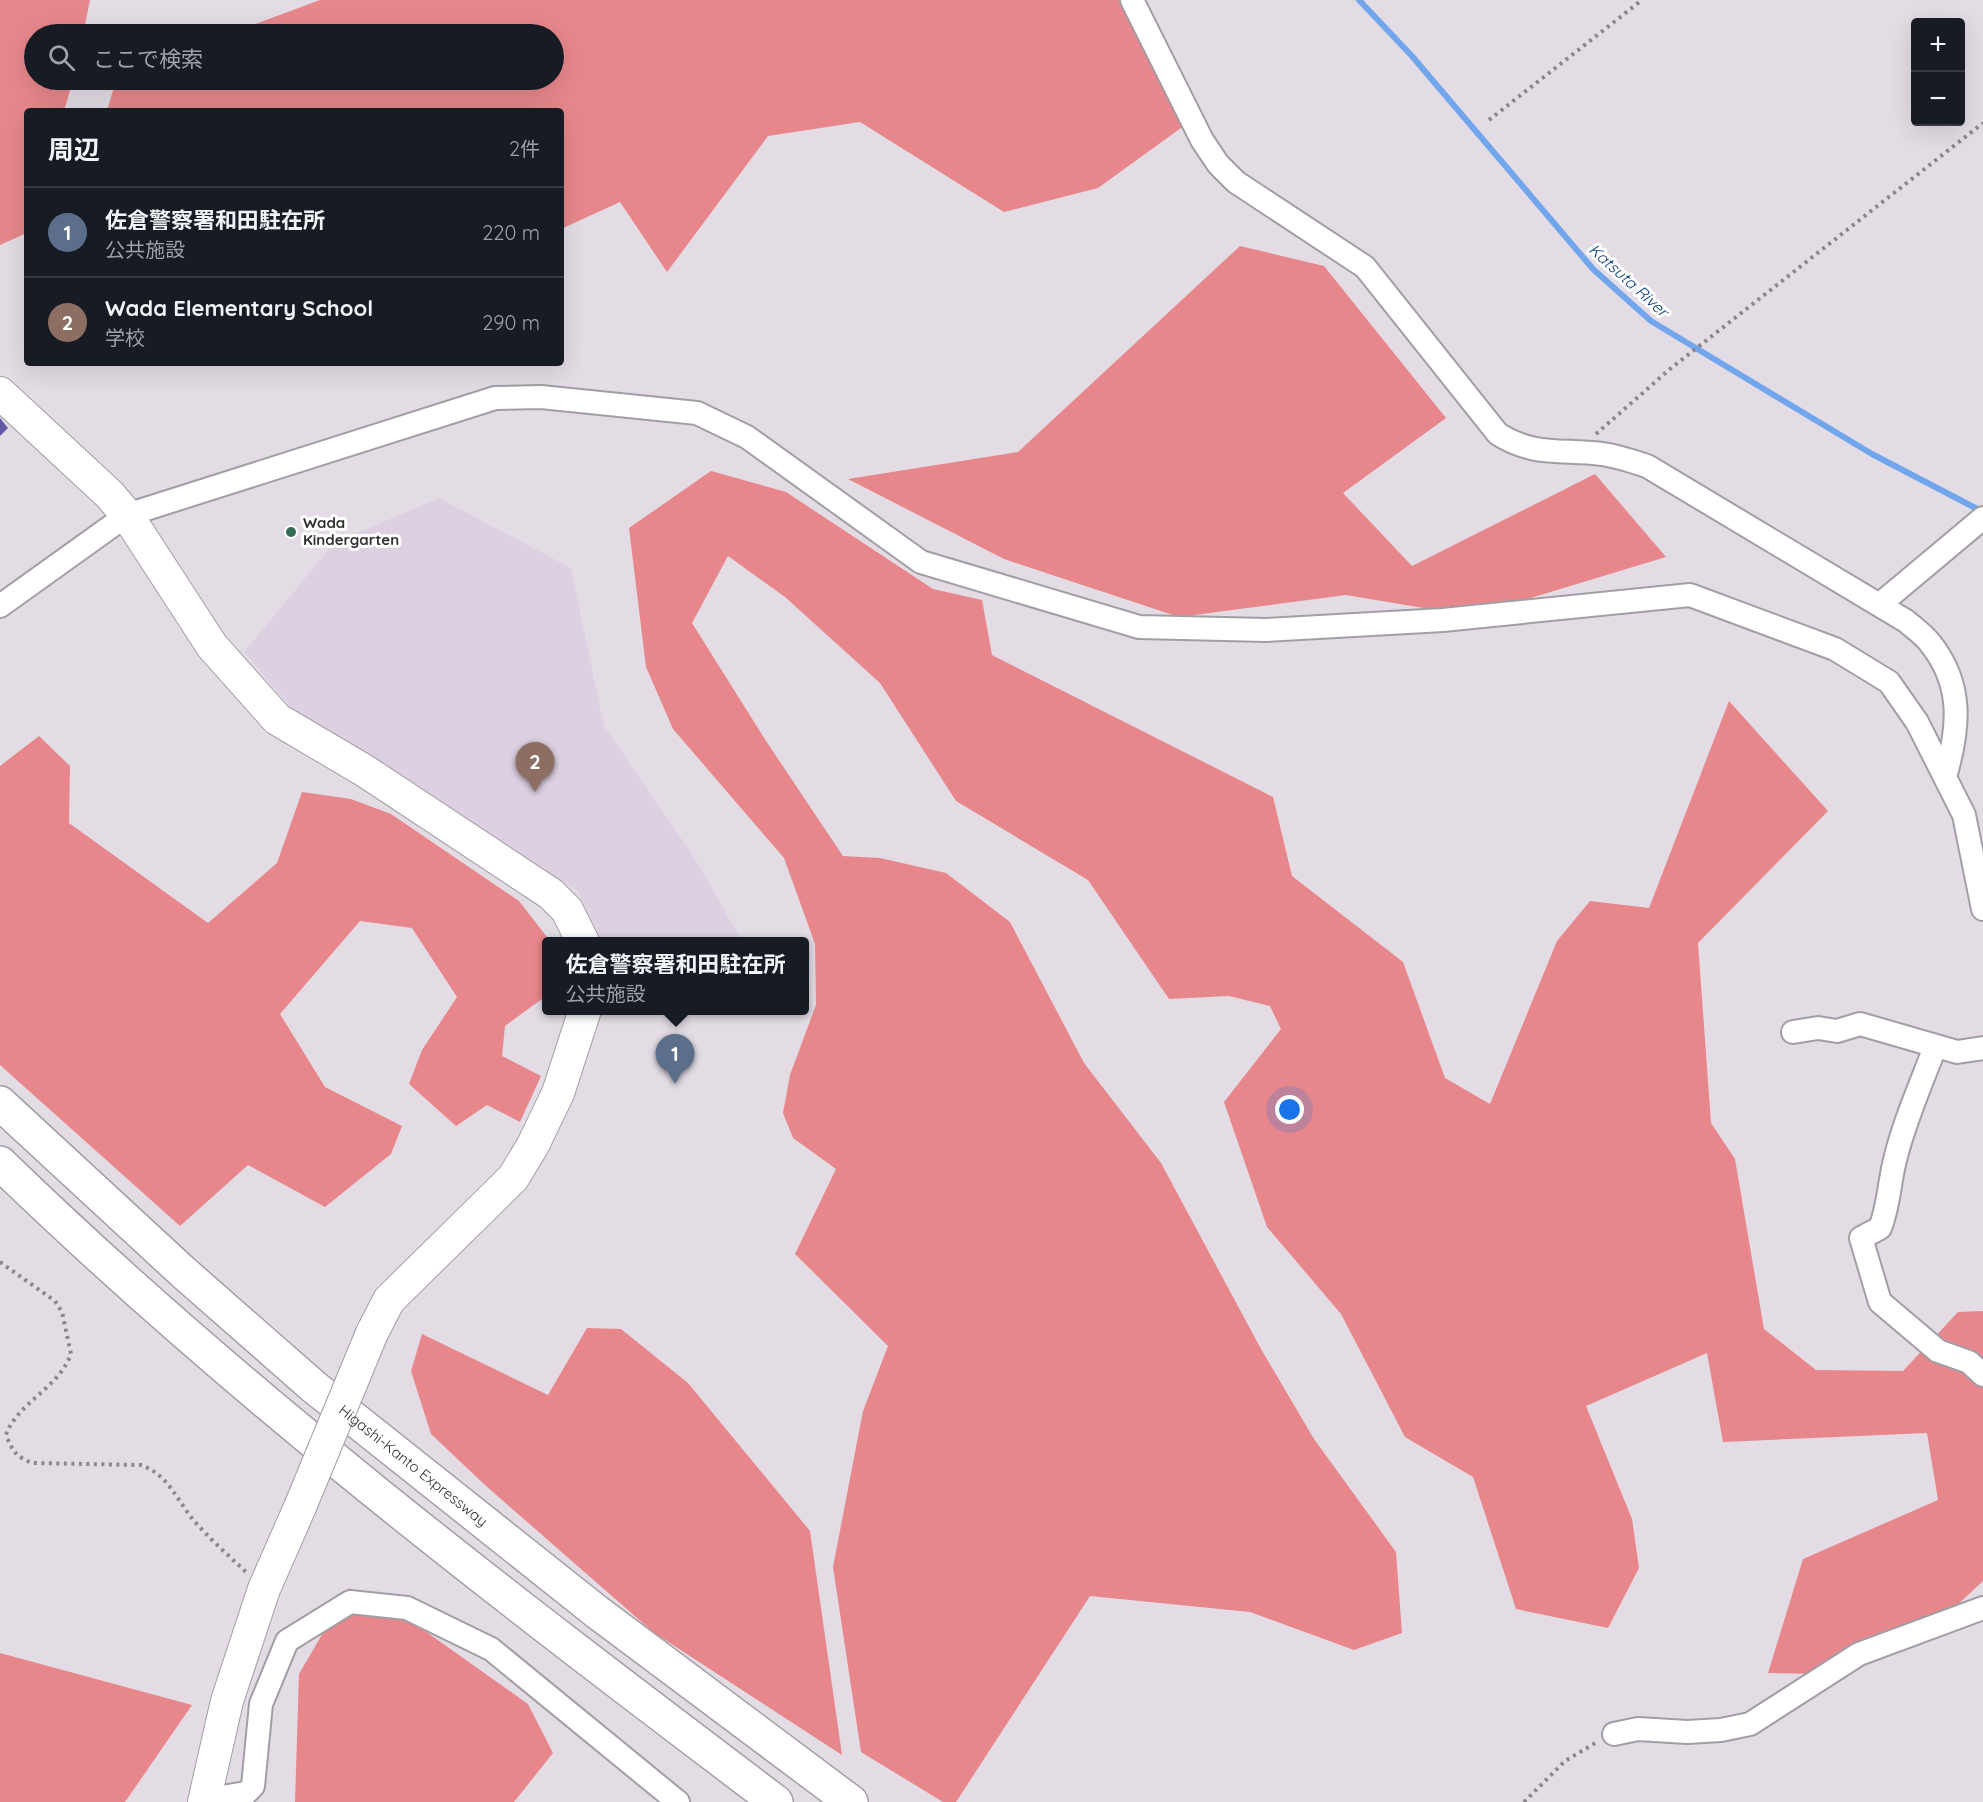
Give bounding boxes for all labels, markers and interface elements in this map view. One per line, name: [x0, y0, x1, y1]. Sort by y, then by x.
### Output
map controls: [1911, 18, 1965, 126]
button: +: [1911, 18, 1965, 72]
search box: [24, 24, 564, 90]
icon: search: [45, 41, 78, 74]
text: ここで検索: [93, 45, 203, 73]
button: −: [1911, 72, 1965, 126]
text: 周辺: [48, 133, 100, 166]
text: 2件: [509, 136, 540, 161]
text: 佐倉警察署和田駐在所: [105, 206, 325, 234]
text: 1: [64, 220, 71, 245]
text: 220 m: [482, 220, 540, 245]
text: 公共施設: [105, 237, 185, 262]
water label: Katsuta River: [1585, 239, 1674, 322]
text: Wada Elementary School: [105, 294, 373, 322]
text: 2: [62, 310, 73, 335]
text: 290 m: [482, 310, 540, 335]
text: 学校: [105, 325, 145, 350]
place label: Wada Kindergarten: [303, 513, 399, 549]
marker: Wada Kindergarten: [284, 525, 298, 539]
pin: 2: [516, 742, 554, 792]
popup: [542, 937, 809, 1015]
text: 佐倉警察署和田駐在所: [565, 950, 786, 978]
text: 公共施設: [565, 981, 645, 1006]
pin: 1: [656, 1034, 694, 1084]
your location: [1275, 1095, 1304, 1124]
street label: Higashi-Kanto Expressway: [335, 1400, 492, 1530]

